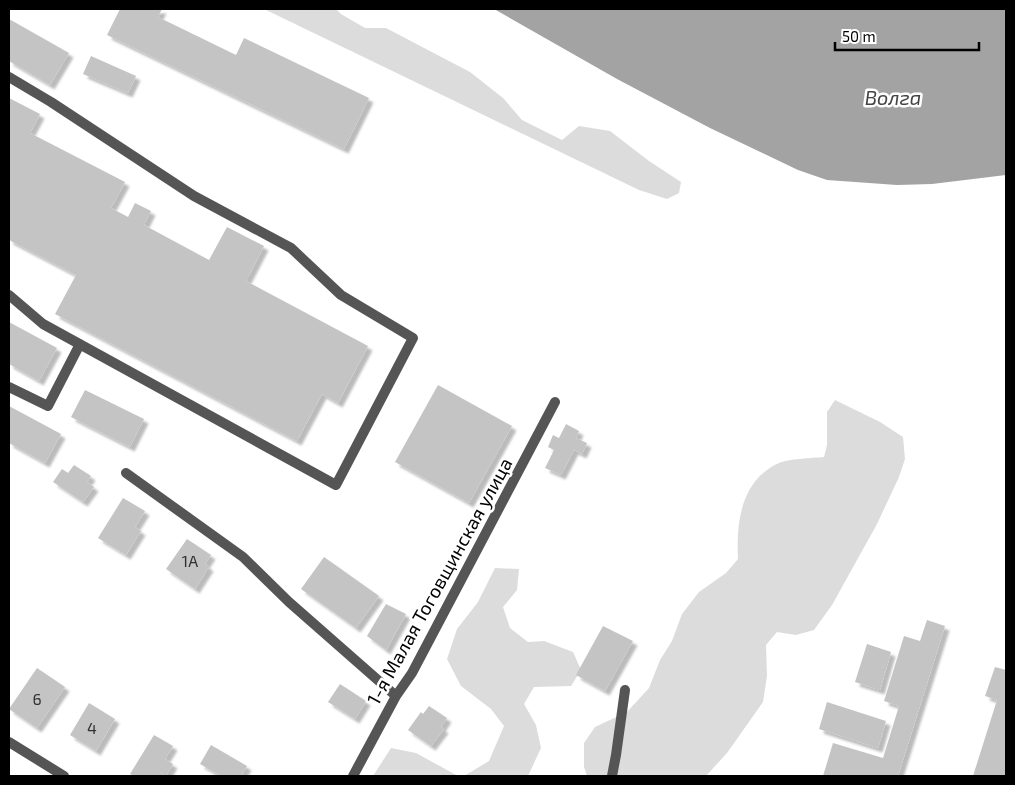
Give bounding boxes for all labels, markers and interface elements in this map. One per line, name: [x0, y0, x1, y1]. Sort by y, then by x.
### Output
scale bar: [835, 20, 979, 52]
text: 50 m: [842, 27, 876, 45]
water label: Волга: [865, 85, 921, 109]
street label: 1-я Малая Тоговщинская улица: [361, 453, 518, 709]
house number: 1А: [182, 551, 198, 570]
house number: 6: [32, 689, 42, 708]
house number: 4: [87, 718, 97, 737]

